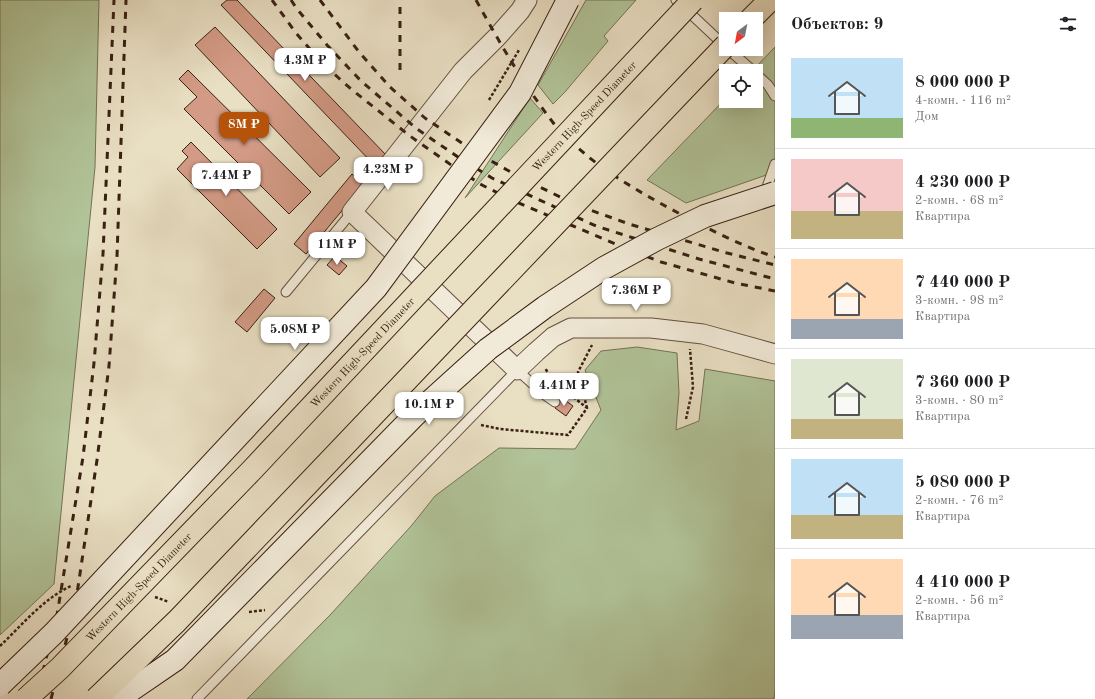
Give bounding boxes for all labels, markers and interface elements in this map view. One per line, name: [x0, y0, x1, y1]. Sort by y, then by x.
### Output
north arrow: [719, 12, 763, 56]
map controls: [719, 12, 763, 108]
icon: filters: [1057, 13, 1079, 35]
text: Объектов: 9: [791, 16, 883, 33]
pin: 4.3M ₽: [272, 48, 338, 82]
text: 4.3M ₽: [283, 54, 327, 67]
street label: Western High-Speed Diameter: [531, 60, 640, 174]
button: locate: [719, 64, 763, 108]
icon: home: [823, 74, 871, 122]
text: 8 000 000 ₽: [915, 74, 1010, 91]
text: 4-комн. · 116 m²: [915, 94, 1011, 107]
text: Дом: [915, 110, 939, 123]
pin: 8M ₽: [220, 112, 268, 146]
text: 8M ₽: [228, 118, 260, 131]
pin: 4.23M ₽: [351, 157, 425, 191]
pin: 7.44M ₽: [189, 163, 263, 197]
text: 4.23M ₽: [363, 163, 413, 176]
text: 7.44M ₽: [201, 169, 251, 182]
text: 4 230 000 ₽: [915, 174, 1010, 191]
icon: home: [823, 175, 871, 223]
text: 2-комн. · 68 m²: [915, 194, 1003, 207]
text: Квартира: [915, 210, 970, 223]
pin: 11M ₽: [309, 232, 365, 266]
text: 11M ₽: [317, 238, 357, 251]
text: 7 440 000 ₽: [915, 274, 1010, 291]
icon: home: [823, 275, 871, 323]
pin: 7.36M ₽: [599, 278, 673, 312]
text: 7.36M ₽: [611, 284, 661, 297]
text: 3-комн. · 98 m²: [915, 294, 1003, 307]
street label: Western High-Speed Diameter: [309, 296, 418, 411]
text: Квартира: [915, 310, 970, 323]
pin: 5.08M ₽: [258, 317, 332, 351]
text: 5.08M ₽: [270, 323, 320, 336]
pin: 4.41M ₽: [527, 373, 601, 407]
text: 7 360 000 ₽: [915, 374, 1010, 391]
icon: home: [823, 375, 871, 423]
text: 4.41M ₽: [539, 379, 589, 392]
pin: 10.1M ₽: [392, 392, 466, 426]
text: 3-комн. · 80 m²: [915, 394, 1003, 407]
text: 10.1M ₽: [404, 398, 454, 411]
text: Квартира: [915, 410, 970, 423]
text: 5 080 000 ₽: [915, 474, 1010, 491]
icon: home: [823, 475, 871, 523]
text: 2-комн. · 76 m²: [915, 494, 1003, 507]
text: Квартира: [915, 510, 970, 523]
street label: Western High-Speed Diameter: [85, 531, 195, 644]
text: 4 410 000 ₽: [915, 574, 1010, 591]
icon: home: [823, 575, 871, 623]
text: 2-комн. · 56 m²: [915, 594, 1003, 607]
text: Квартира: [915, 610, 970, 623]

